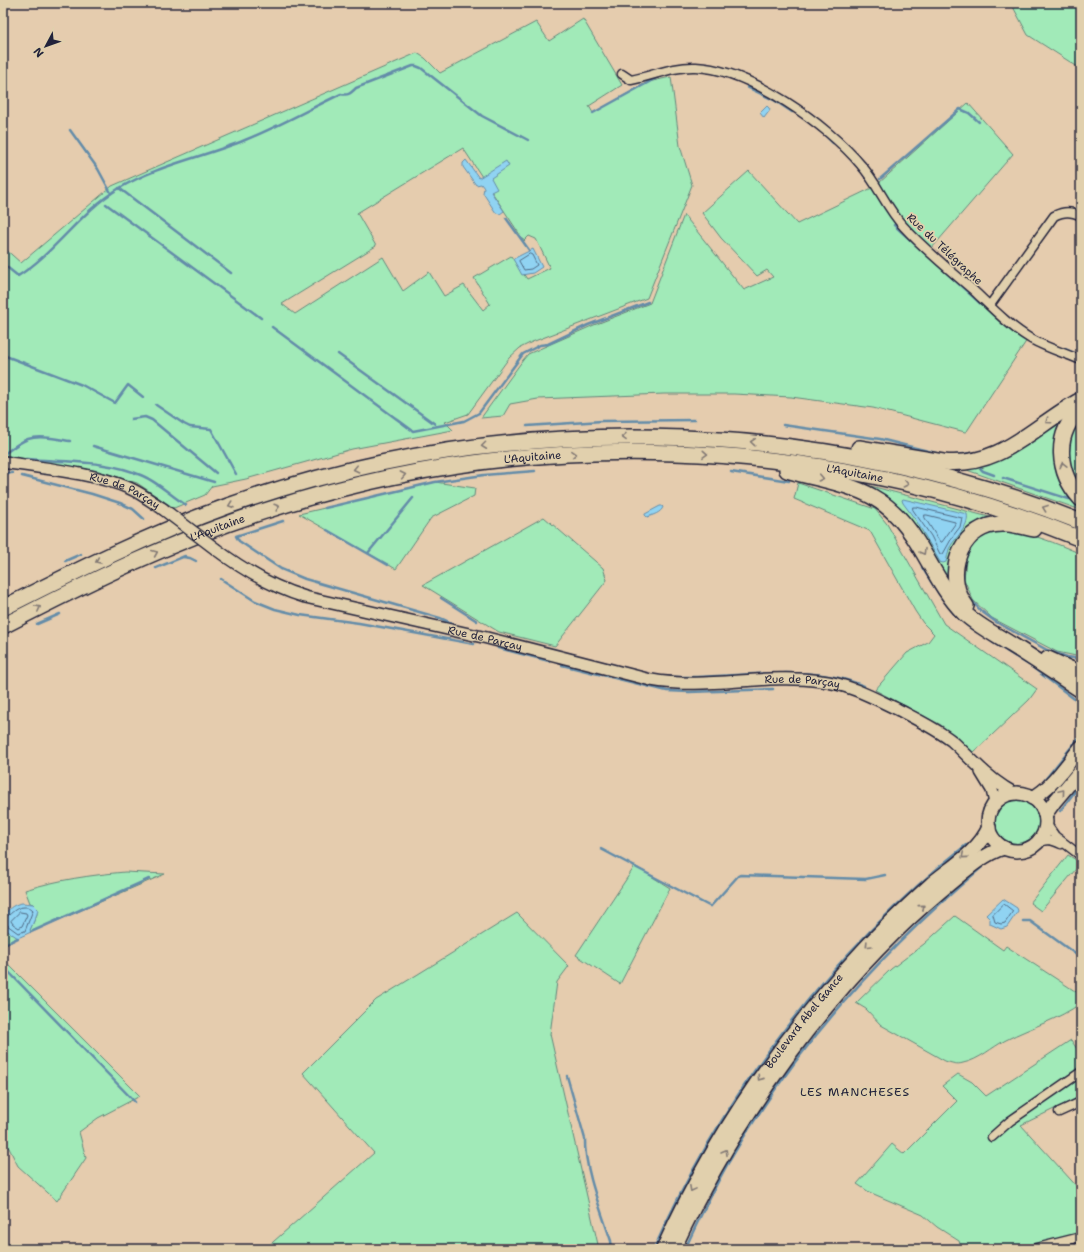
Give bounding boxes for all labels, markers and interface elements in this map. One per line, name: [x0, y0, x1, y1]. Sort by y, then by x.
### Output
north arrow: [26, 26, 66, 66]
text: N: [30, 44, 47, 60]
street label: Rue du Télégraphe: [903, 210, 986, 288]
one-way arrow: [1045, 416, 1052, 424]
one-way arrow: [621, 432, 627, 441]
one-way arrow: [750, 438, 756, 447]
one-way arrow: [481, 441, 487, 450]
street label: L'Aquitaine: [503, 448, 562, 467]
one-way arrow: [571, 450, 577, 458]
one-way arrow: [702, 450, 708, 459]
street label: L'Aquitaine: [825, 461, 885, 486]
one-way arrow: [1060, 462, 1068, 468]
one-way arrow: [353, 464, 359, 472]
street label: Rue de Parçay: [88, 469, 163, 513]
one-way arrow: [400, 471, 406, 480]
one-way arrow: [818, 474, 825, 482]
one-way arrow: [903, 479, 909, 487]
one-way arrow: [228, 501, 235, 509]
one-way arrow: [273, 503, 280, 512]
one-way arrow: [1041, 504, 1048, 512]
street label: L'Aquitaine: [188, 511, 247, 545]
one-way arrow: [918, 548, 925, 555]
one-way arrow: [151, 549, 158, 557]
one-way arrow: [95, 556, 102, 564]
one-way arrow: [33, 606, 41, 613]
street label: Rue de Parçay: [446, 622, 524, 655]
street label: Rue de Parçay: [764, 672, 842, 692]
one-way arrow: [1058, 789, 1065, 797]
one-way arrow: [961, 852, 968, 859]
one-way arrow: [917, 905, 925, 912]
one-way arrow: [866, 940, 873, 948]
street label: Boulevard Abel Gance: [762, 970, 847, 1072]
one-way arrow: [757, 1074, 765, 1081]
district label: LES MANCHESES: [800, 1084, 910, 1100]
one-way arrow: [720, 1149, 727, 1156]
one-way arrow: [690, 1185, 697, 1192]

